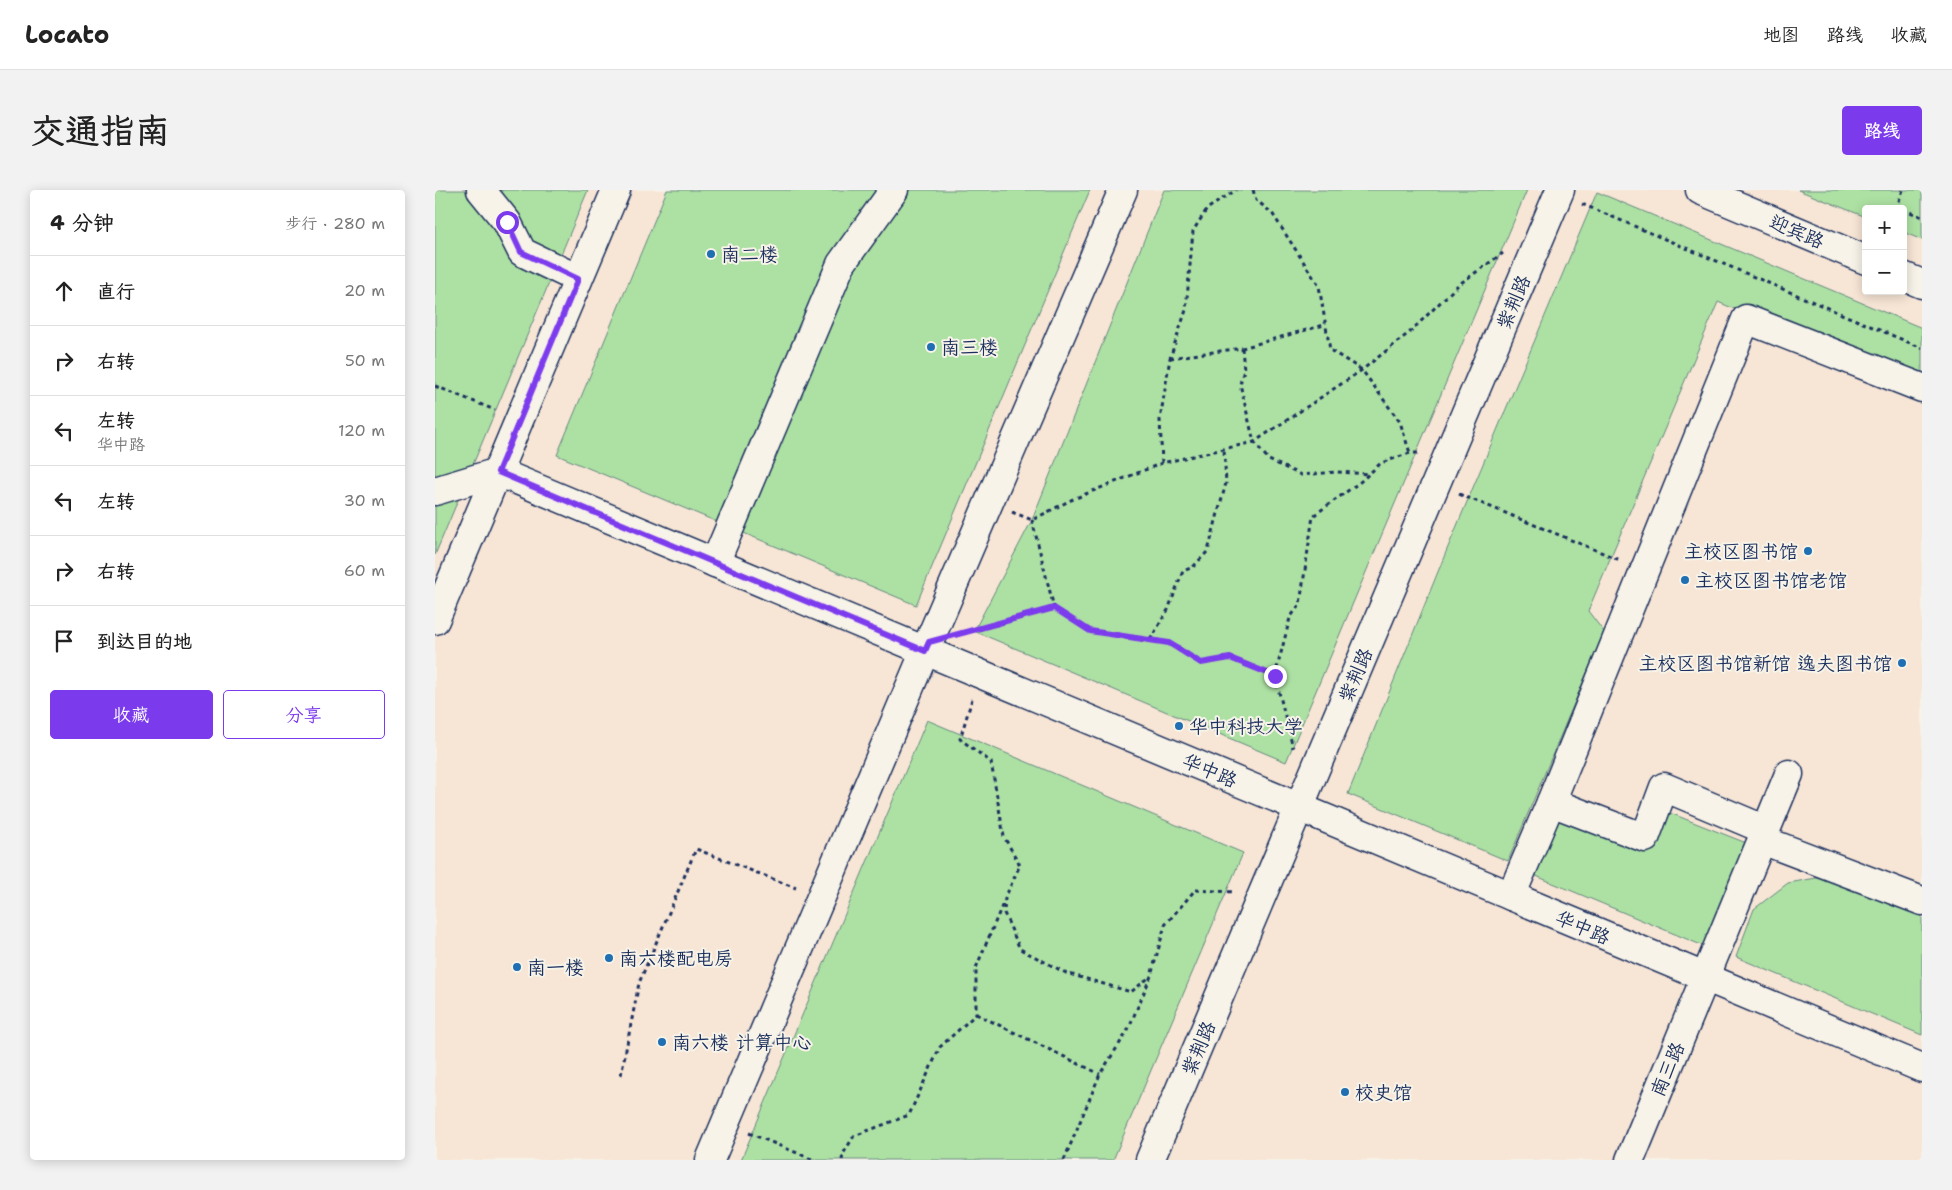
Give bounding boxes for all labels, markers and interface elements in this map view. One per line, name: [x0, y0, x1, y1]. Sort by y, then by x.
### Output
text: Locato: [25, 19, 109, 51]
text: 地图: [1763, 23, 1799, 47]
text: 路线: [1827, 23, 1863, 47]
text: 收藏: [1891, 23, 1927, 47]
button: 路线: [1842, 106, 1922, 155]
text: 交通指南: [30, 107, 170, 154]
map controls: [1862, 205, 1907, 295]
button: +: [1862, 205, 1907, 250]
text: 4 分钟: [50, 209, 114, 237]
street label: 迎宾路: [1766, 209, 1828, 254]
route start: [496, 211, 519, 234]
text: 步行 · 280 m: [286, 213, 385, 234]
place label: 南二楼: [721, 242, 778, 267]
marker: 南二楼: [705, 248, 717, 260]
button: −: [1862, 250, 1907, 295]
street label: 紫荆路: [1491, 271, 1536, 333]
icon: ahead: [50, 277, 78, 305]
text: 直行: [97, 279, 135, 304]
text: 20 m: [344, 280, 385, 301]
place label: 南三楼: [941, 335, 998, 360]
marker: 南三楼: [925, 341, 937, 353]
icon: right: [50, 347, 78, 375]
text: 右转: [97, 349, 135, 374]
text: 50 m: [345, 350, 385, 371]
text: 左转: [97, 408, 135, 433]
icon: left: [50, 417, 78, 445]
text: 120 m: [338, 420, 385, 441]
text: 华中路: [97, 434, 145, 455]
icon: left: [50, 487, 78, 515]
text: 左转: [97, 489, 135, 514]
text: 30 m: [344, 490, 385, 511]
place label: 主校区图书馆: [1684, 539, 1798, 564]
marker: 主校区图书馆: [1802, 545, 1814, 557]
icon: right: [50, 557, 78, 585]
text: 右转: [97, 559, 135, 584]
text: 60 m: [344, 560, 385, 581]
place label: 主校区图书馆老馆: [1695, 568, 1847, 593]
marker: 主校区图书馆老馆: [1679, 574, 1691, 586]
icon: arrive: [50, 627, 78, 655]
text: 到达目的地: [97, 629, 192, 654]
street label: 紫荆路: [1333, 644, 1378, 706]
place label: 主校区图书馆新馆 逸夫图书馆: [1639, 651, 1892, 676]
marker: 主校区图书馆新馆 逸夫图书馆: [1896, 657, 1908, 669]
route end: [1264, 665, 1287, 688]
button: 收藏: [50, 690, 213, 739]
button: 分享: [223, 690, 385, 739]
place label: 华中科技大学: [1189, 714, 1303, 739]
marker: 华中科技大学: [1173, 720, 1185, 732]
street label: 华中路: [1179, 748, 1241, 793]
street label: 华中路: [1552, 905, 1614, 950]
place label: 南六楼配电房: [619, 946, 733, 971]
marker: 南六楼配电房: [603, 952, 615, 964]
place label: 南一楼: [527, 955, 584, 980]
marker: 南一楼: [511, 961, 523, 973]
street label: 紫荆路: [1176, 1017, 1221, 1079]
place label: 南六楼 计算中心: [672, 1030, 811, 1055]
marker: 南六楼 计算中心: [656, 1036, 668, 1048]
street label: 南三路: [1645, 1038, 1690, 1100]
place label: 校史馆: [1355, 1080, 1412, 1105]
marker: 校史馆: [1339, 1086, 1351, 1098]

